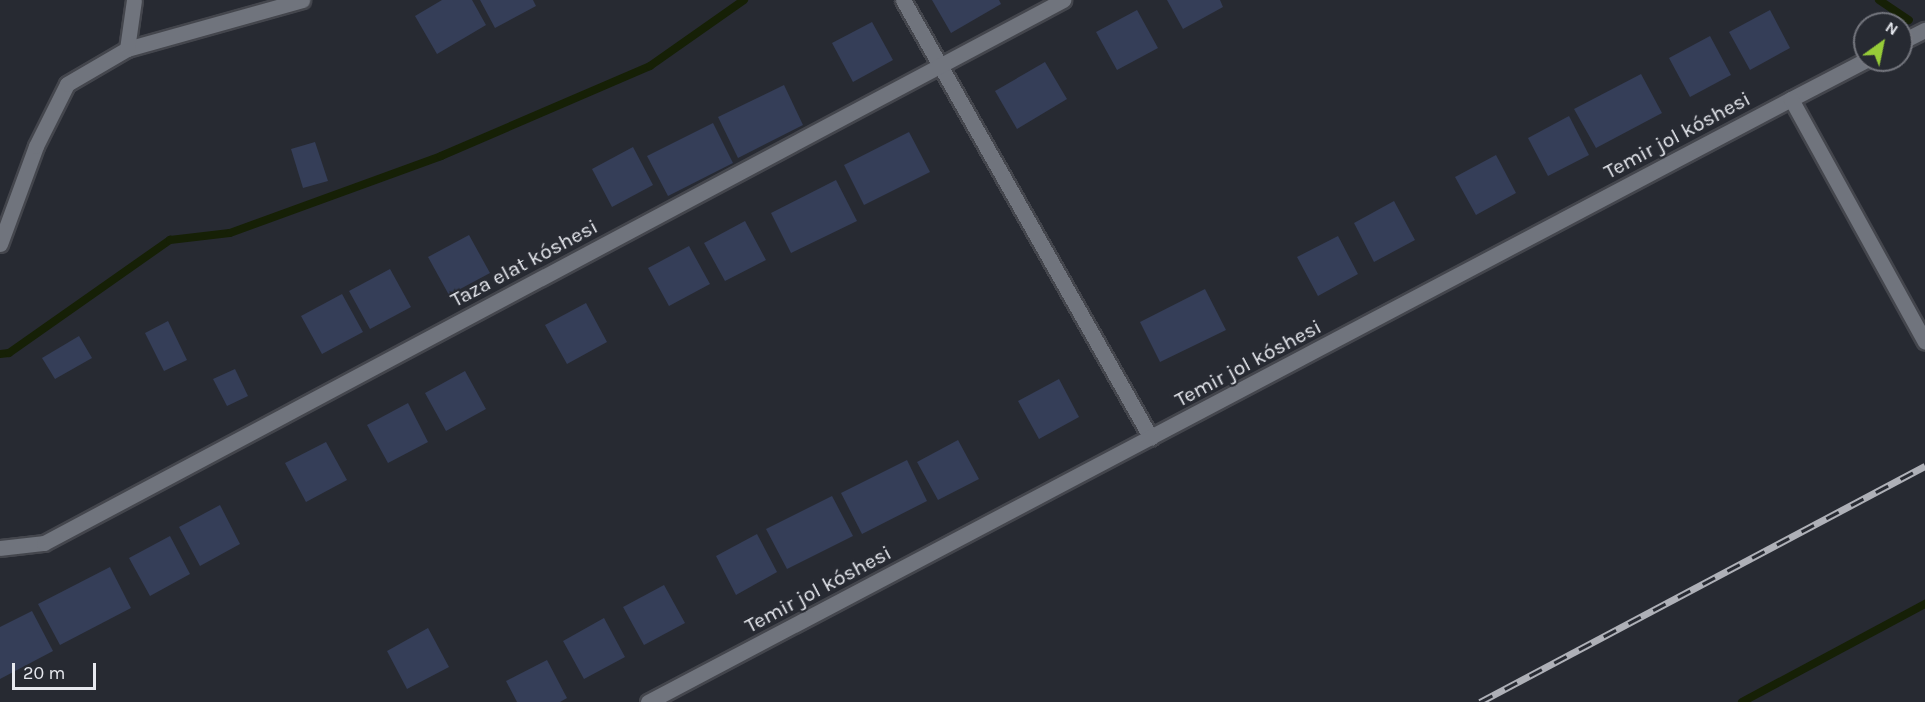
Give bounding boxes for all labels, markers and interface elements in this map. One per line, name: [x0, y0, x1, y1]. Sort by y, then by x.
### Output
north arrow: [1853, 12, 1913, 72]
text: N: [1882, 17, 1902, 39]
street label: Temir jol kóshesi: [1599, 86, 1755, 184]
street label: Taza elat kóshesi: [446, 214, 602, 312]
street label: Temir jol kóshesi: [1170, 314, 1326, 412]
street label: Temir jol kóshesi: [740, 540, 896, 638]
scale bar: [15, 651, 99, 689]
text: 20 m: [23, 662, 65, 684]

